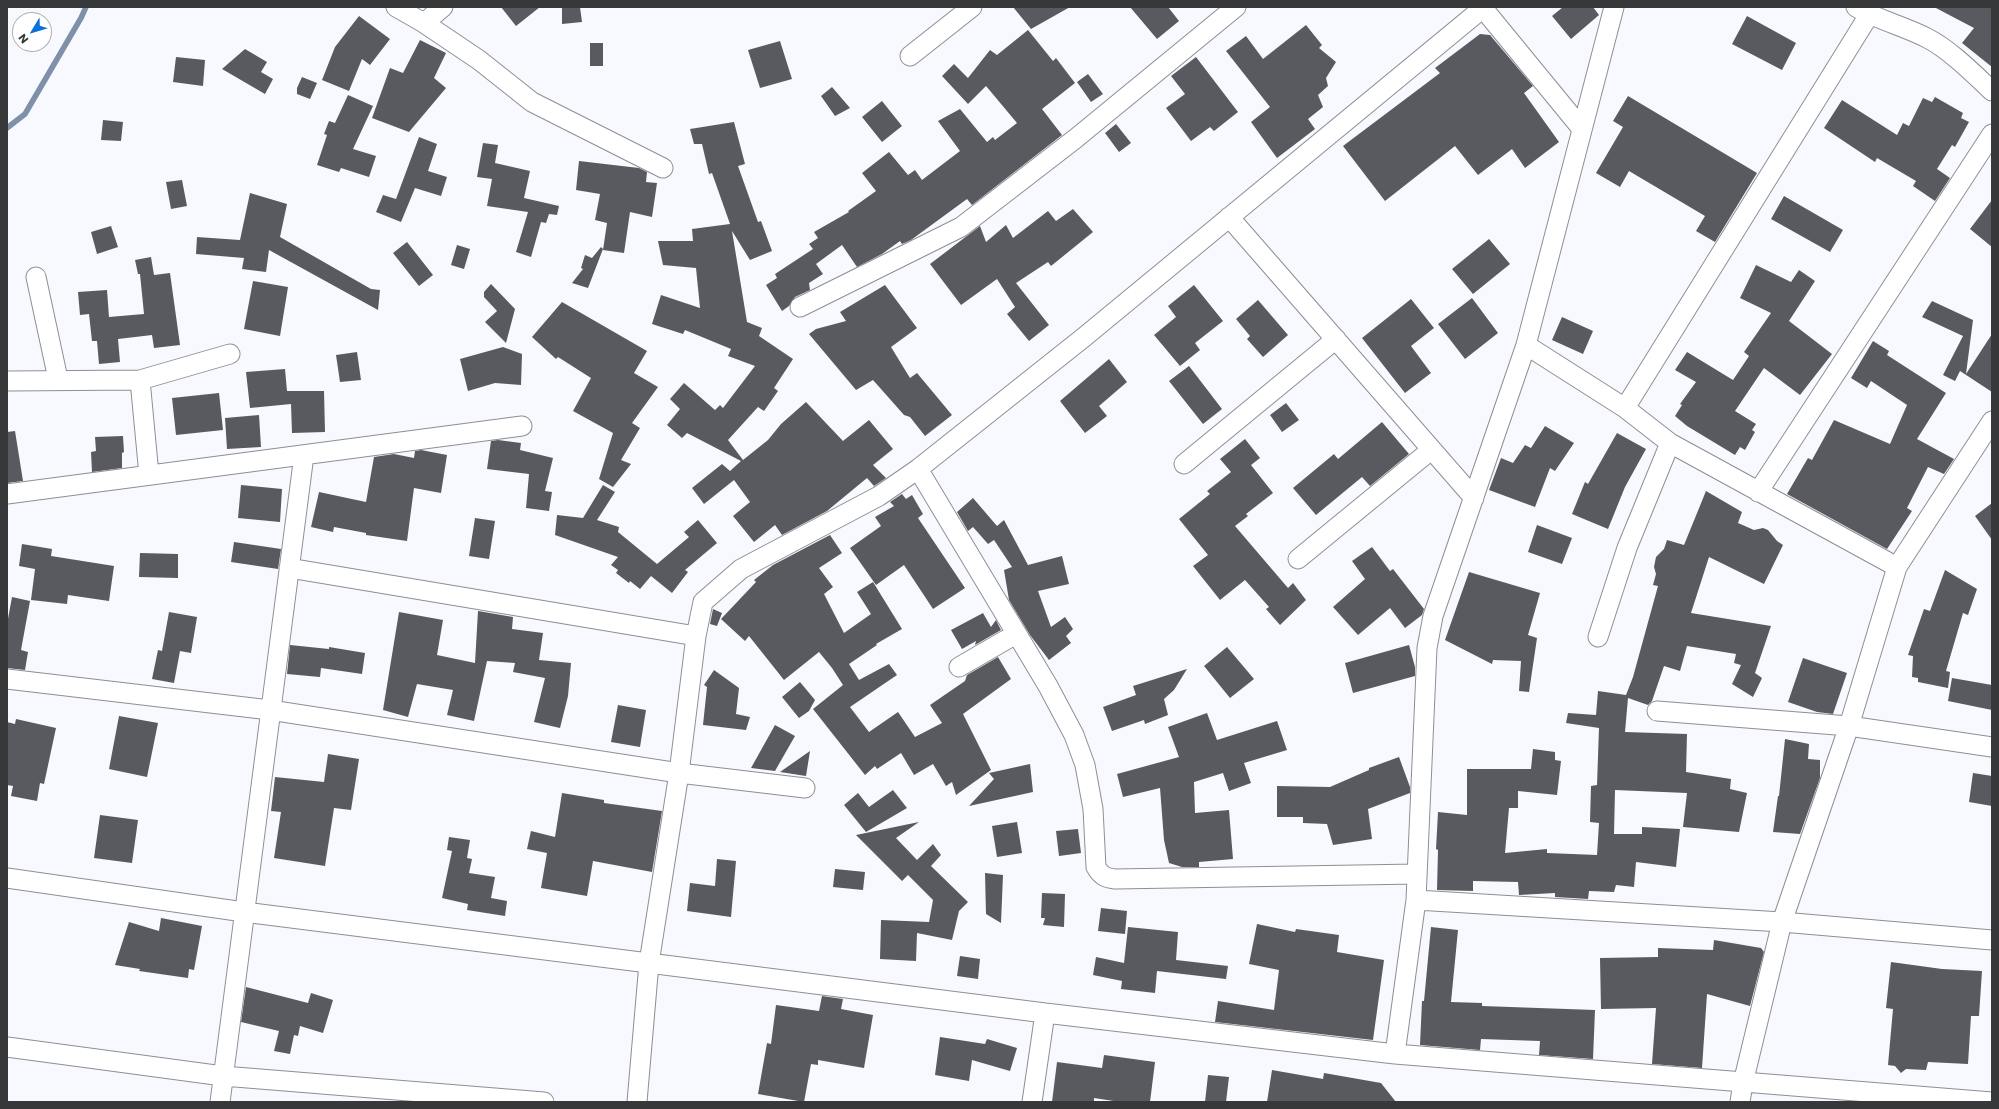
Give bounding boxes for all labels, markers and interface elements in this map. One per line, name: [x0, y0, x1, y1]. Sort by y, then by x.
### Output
north arrow: [12, 12, 52, 52]
text: N: [14, 31, 32, 47]

